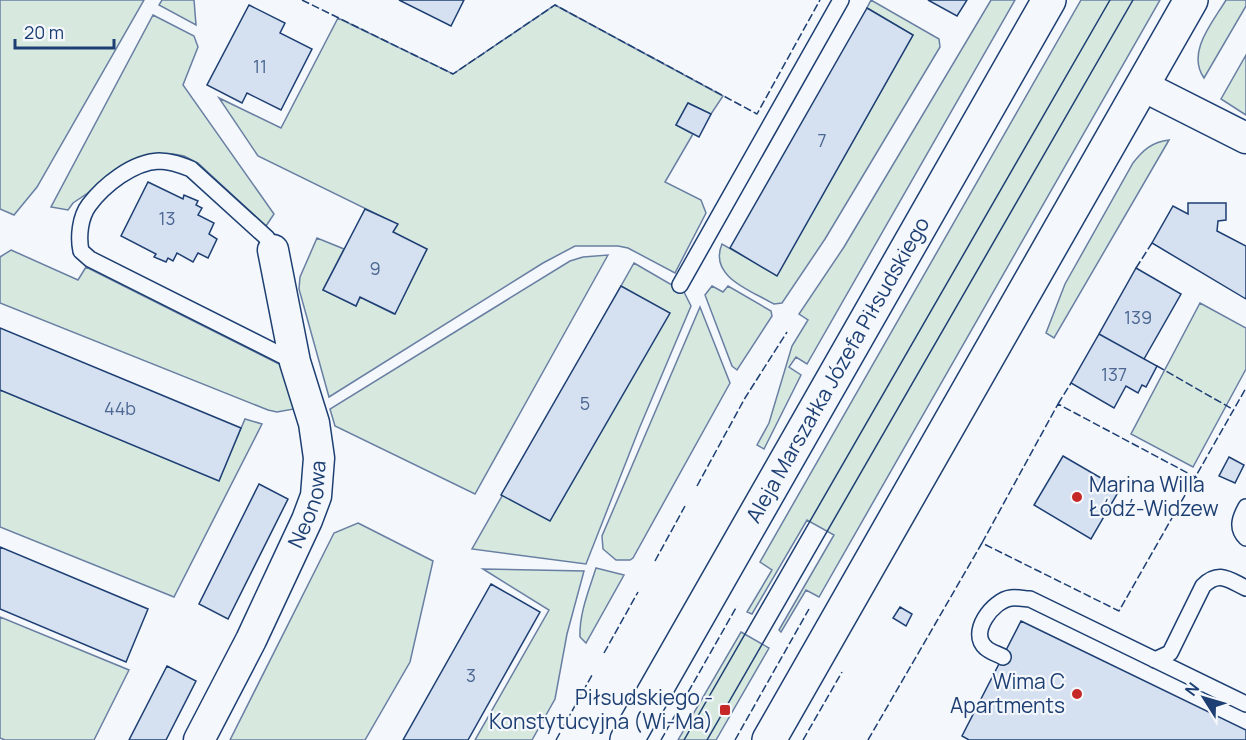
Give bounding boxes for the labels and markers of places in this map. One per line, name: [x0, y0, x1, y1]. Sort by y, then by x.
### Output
place label: Marina Willa Łódź-Widzew: [1089, 470, 1219, 522]
marker: Marina Willa Łódź-Widzew: [1070, 490, 1084, 504]
place label: Wima C Apartments: [950, 667, 1065, 719]
place label: Piłsudskiego - Konstytucyjna (Wi-Ma): [489, 683, 713, 735]
marker: Wima C Apartments: [1070, 687, 1084, 701]
marker: Piłsudskiego - Konstytucyjna (Wi-Ma): [718, 703, 732, 717]

